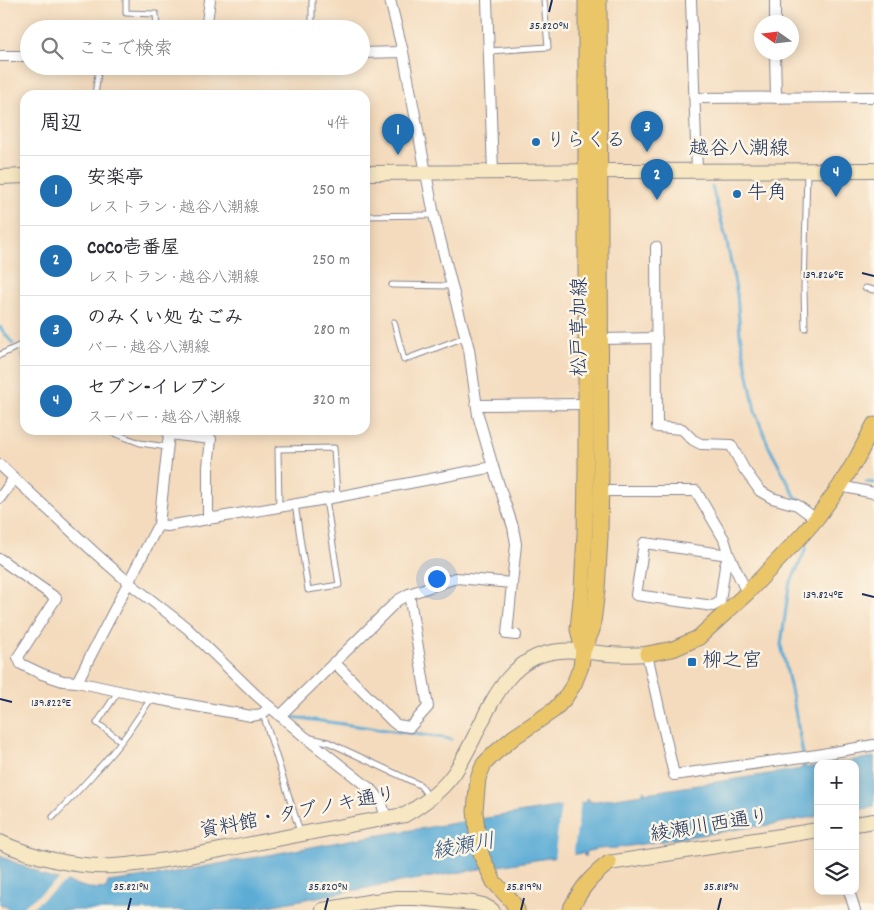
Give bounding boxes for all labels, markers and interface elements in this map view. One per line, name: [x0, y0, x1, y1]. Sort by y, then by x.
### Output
north arrow: [754, 15, 799, 60]
text: 35.820°N: [529, 18, 569, 35]
search box: [20, 20, 370, 75]
icon: search: [38, 34, 66, 62]
text: ここで検索: [78, 37, 173, 64]
text: 周辺: [40, 110, 82, 140]
pin: 3: [631, 111, 663, 152]
text: 4件: [327, 113, 350, 136]
pin: 1: [382, 114, 414, 155]
place label: りらくる: [546, 128, 626, 156]
marker: りらくる: [530, 136, 542, 148]
street label: 越谷八潮線: [689, 136, 789, 164]
pin: 4: [820, 156, 852, 197]
pin: 2: [641, 159, 673, 200]
text: 安楽亭: [87, 166, 144, 193]
text: 1: [54, 179, 58, 202]
text: 250 m: [312, 179, 350, 202]
place label: 牛角: [747, 180, 787, 208]
marker: 牛角: [731, 188, 743, 200]
text: レストラン · 越谷八潮線: [87, 197, 259, 220]
text: CoCo壱番屋: [87, 236, 180, 263]
text: 2: [53, 249, 60, 272]
text: 250 m: [312, 249, 350, 272]
text: レストラン · 越谷八潮線: [87, 267, 259, 290]
text: 139.826°E: [803, 267, 844, 284]
street label: 松戸草加線: [567, 277, 595, 377]
text: のみくい処 なごみ: [87, 306, 243, 333]
text: 3: [52, 319, 60, 342]
text: 280 m: [313, 319, 350, 342]
text: バー · 越谷八潮線: [87, 337, 210, 360]
text: セブン-イレブン: [87, 376, 227, 403]
text: 4: [53, 389, 59, 412]
text: 320 m: [313, 389, 350, 412]
text: スーパー · 越谷八潮線: [87, 407, 241, 430]
your location: [424, 566, 450, 592]
text: 139.824°E: [803, 587, 843, 604]
place label: 柳之宮: [702, 648, 762, 676]
marker: 柳之宮: [686, 656, 698, 668]
text: 139.822°E: [31, 695, 72, 712]
map controls: [814, 760, 859, 895]
button: +: [814, 760, 859, 805]
street label: 資料館・タブノキ通り: [197, 781, 399, 847]
street label: 綾瀬川西通り: [649, 804, 771, 850]
button: −: [814, 805, 859, 850]
water label: 綾瀬川: [430, 828, 498, 868]
button: layers: [814, 850, 859, 895]
text: 35.821°N: [113, 879, 149, 896]
text: 35.820°N: [308, 879, 348, 896]
text: 35.819°N: [506, 879, 542, 896]
text: 35.818°N: [704, 879, 739, 896]

